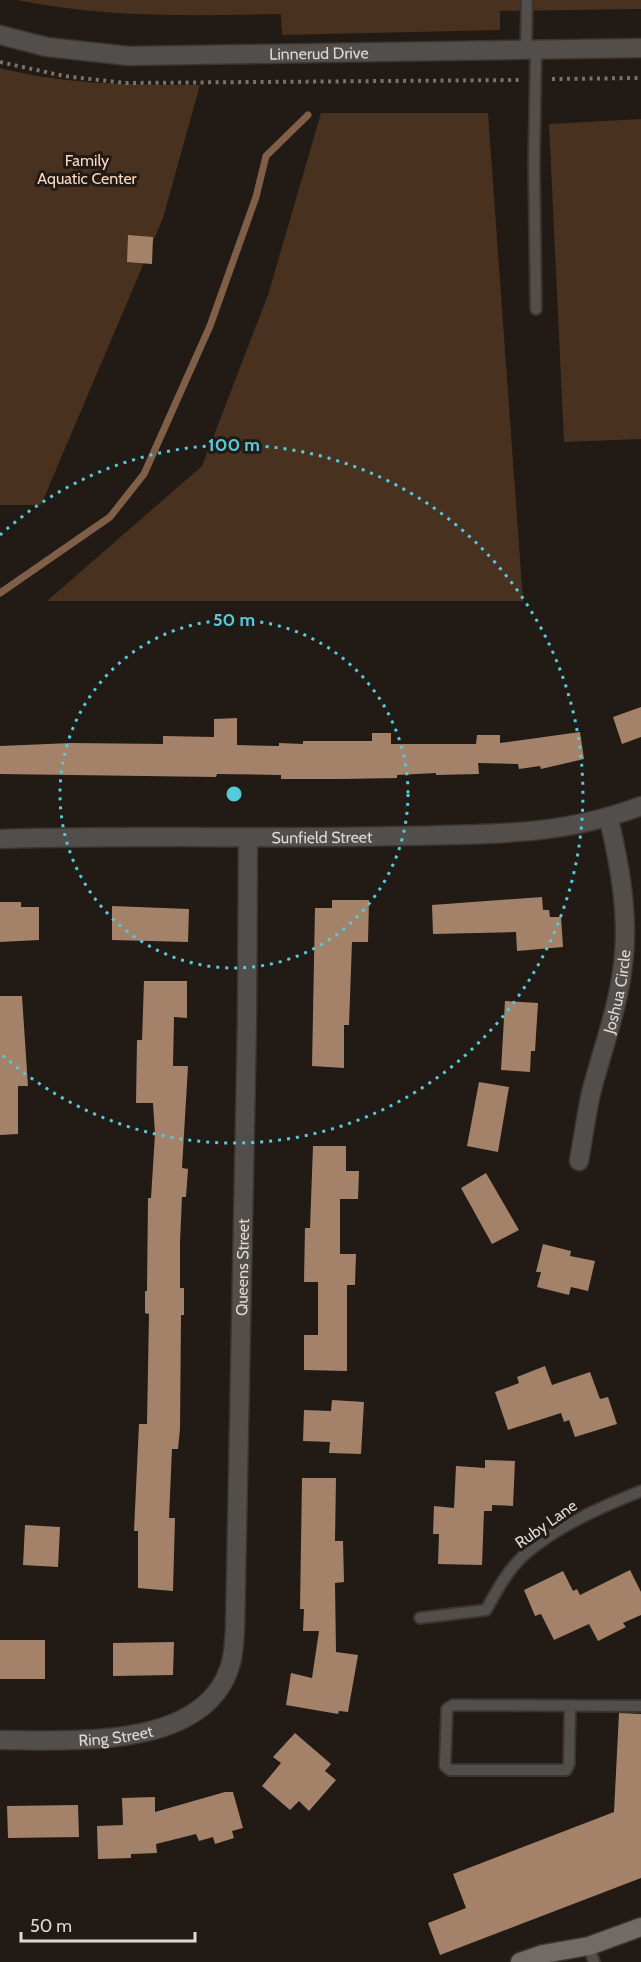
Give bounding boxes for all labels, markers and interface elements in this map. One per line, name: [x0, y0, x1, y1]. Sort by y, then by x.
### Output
street label: Linnerud Drive: [269, 43, 369, 63]
park label: Family Aquatic Center: [37, 151, 138, 188]
text: 100 m: [208, 434, 260, 456]
text: 50 m: [213, 609, 255, 631]
centre of rings: [224, 784, 244, 804]
street label: Sunfield Street: [272, 827, 373, 847]
street label: Joshua Circle: [599, 949, 634, 1037]
street label: Queens Street: [232, 1218, 253, 1316]
street label: Ruby Lane: [511, 1496, 581, 1552]
street label: Ring Street: [78, 1721, 155, 1749]
scale bar: [21, 1905, 195, 1943]
text: 50 m: [30, 1915, 72, 1937]

